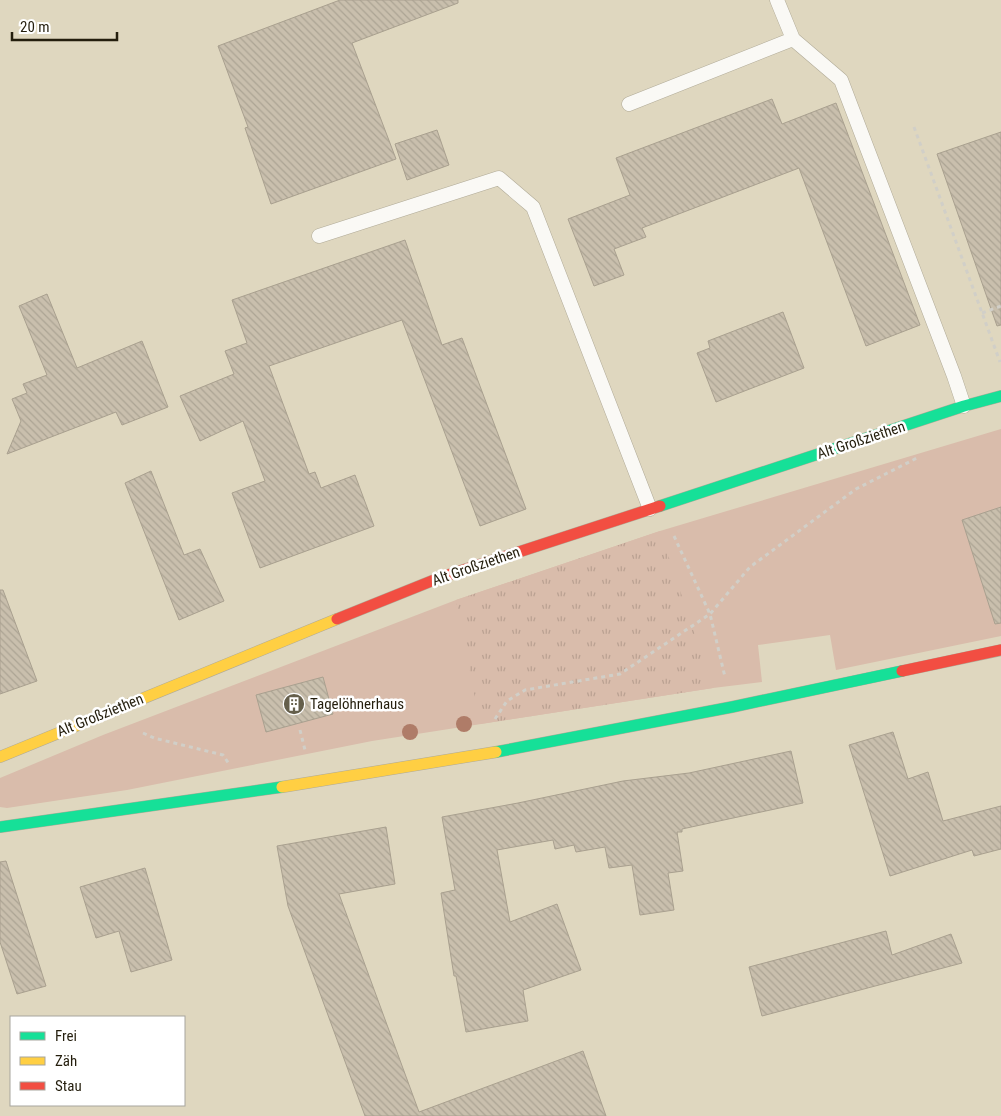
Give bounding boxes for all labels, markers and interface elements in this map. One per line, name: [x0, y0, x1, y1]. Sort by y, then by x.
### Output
scale bar: [12, 10, 118, 42]
text: 20 m: [20, 18, 50, 36]
street label: Alt Großziethen: [815, 417, 907, 463]
street label: Alt Großziethen: [430, 543, 522, 589]
street label: Alt Großziethen: [54, 689, 146, 741]
building icon: Tagelöhnerhaus: [282, 692, 306, 716]
place label: Tagelöhnerhaus: [310, 695, 404, 713]
legend: [10, 1016, 185, 1106]
text: Frei: [55, 1027, 77, 1045]
text: Zäh: [55, 1052, 77, 1070]
text: Stau: [55, 1077, 82, 1095]

